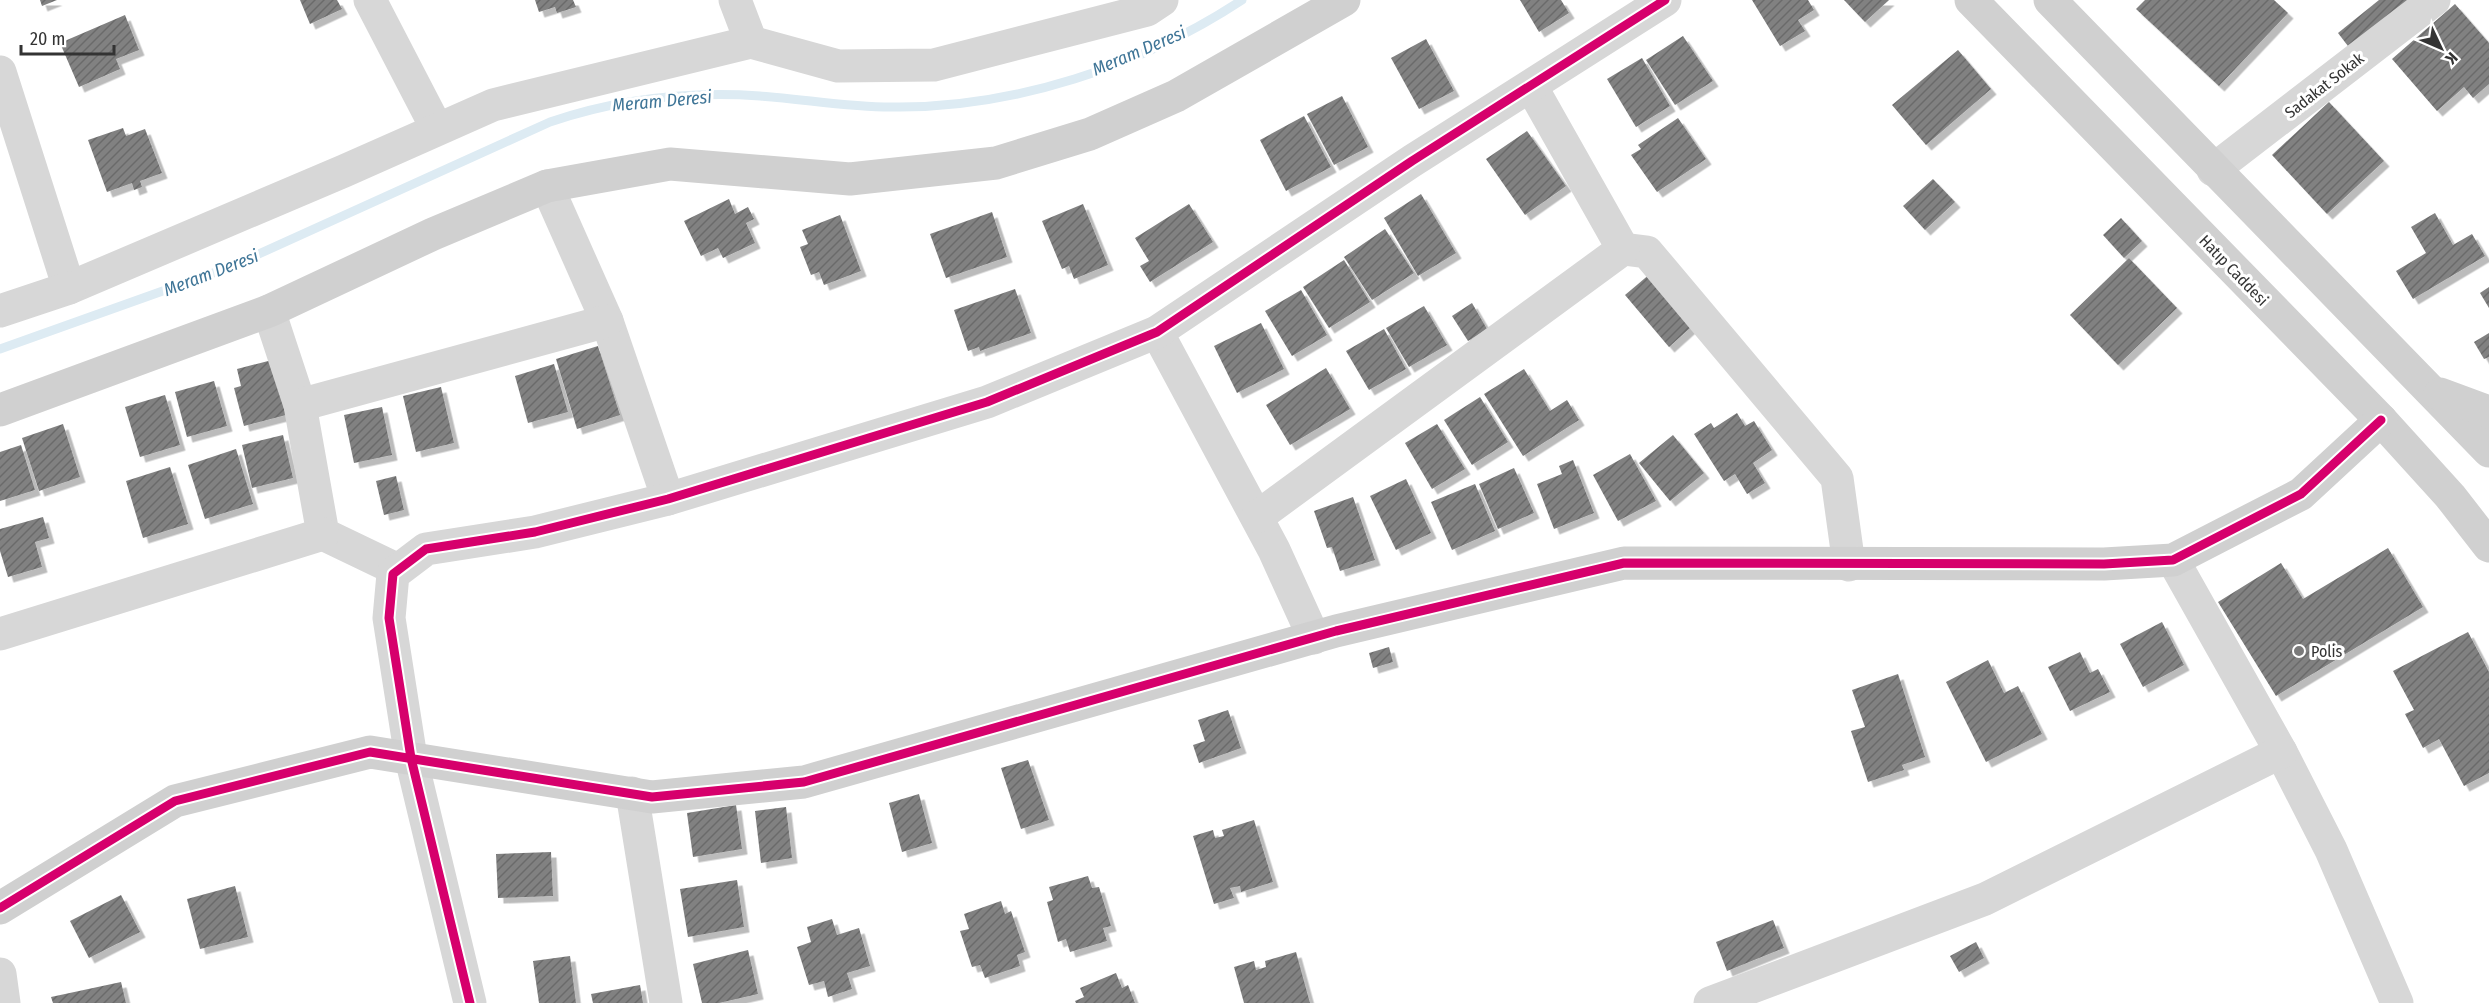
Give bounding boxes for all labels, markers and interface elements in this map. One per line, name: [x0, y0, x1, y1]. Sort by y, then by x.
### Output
scale bar: [21, 18, 114, 56]
north arrow: [2411, 18, 2471, 78]
water label: Meram Deresi: [1089, 21, 1190, 81]
text: 20 m: [30, 28, 65, 50]
street label: Sadakat Sokak: [2281, 48, 2368, 122]
text: K: [2441, 48, 2461, 69]
water label: Meram Deresi: [611, 86, 713, 116]
street label: Hatıp Caddesi: [2195, 231, 2272, 310]
water label: Meram Deresi: [161, 245, 262, 301]
place label: Polis: [2311, 642, 2343, 661]
marker: Polis: [2292, 644, 2306, 658]

